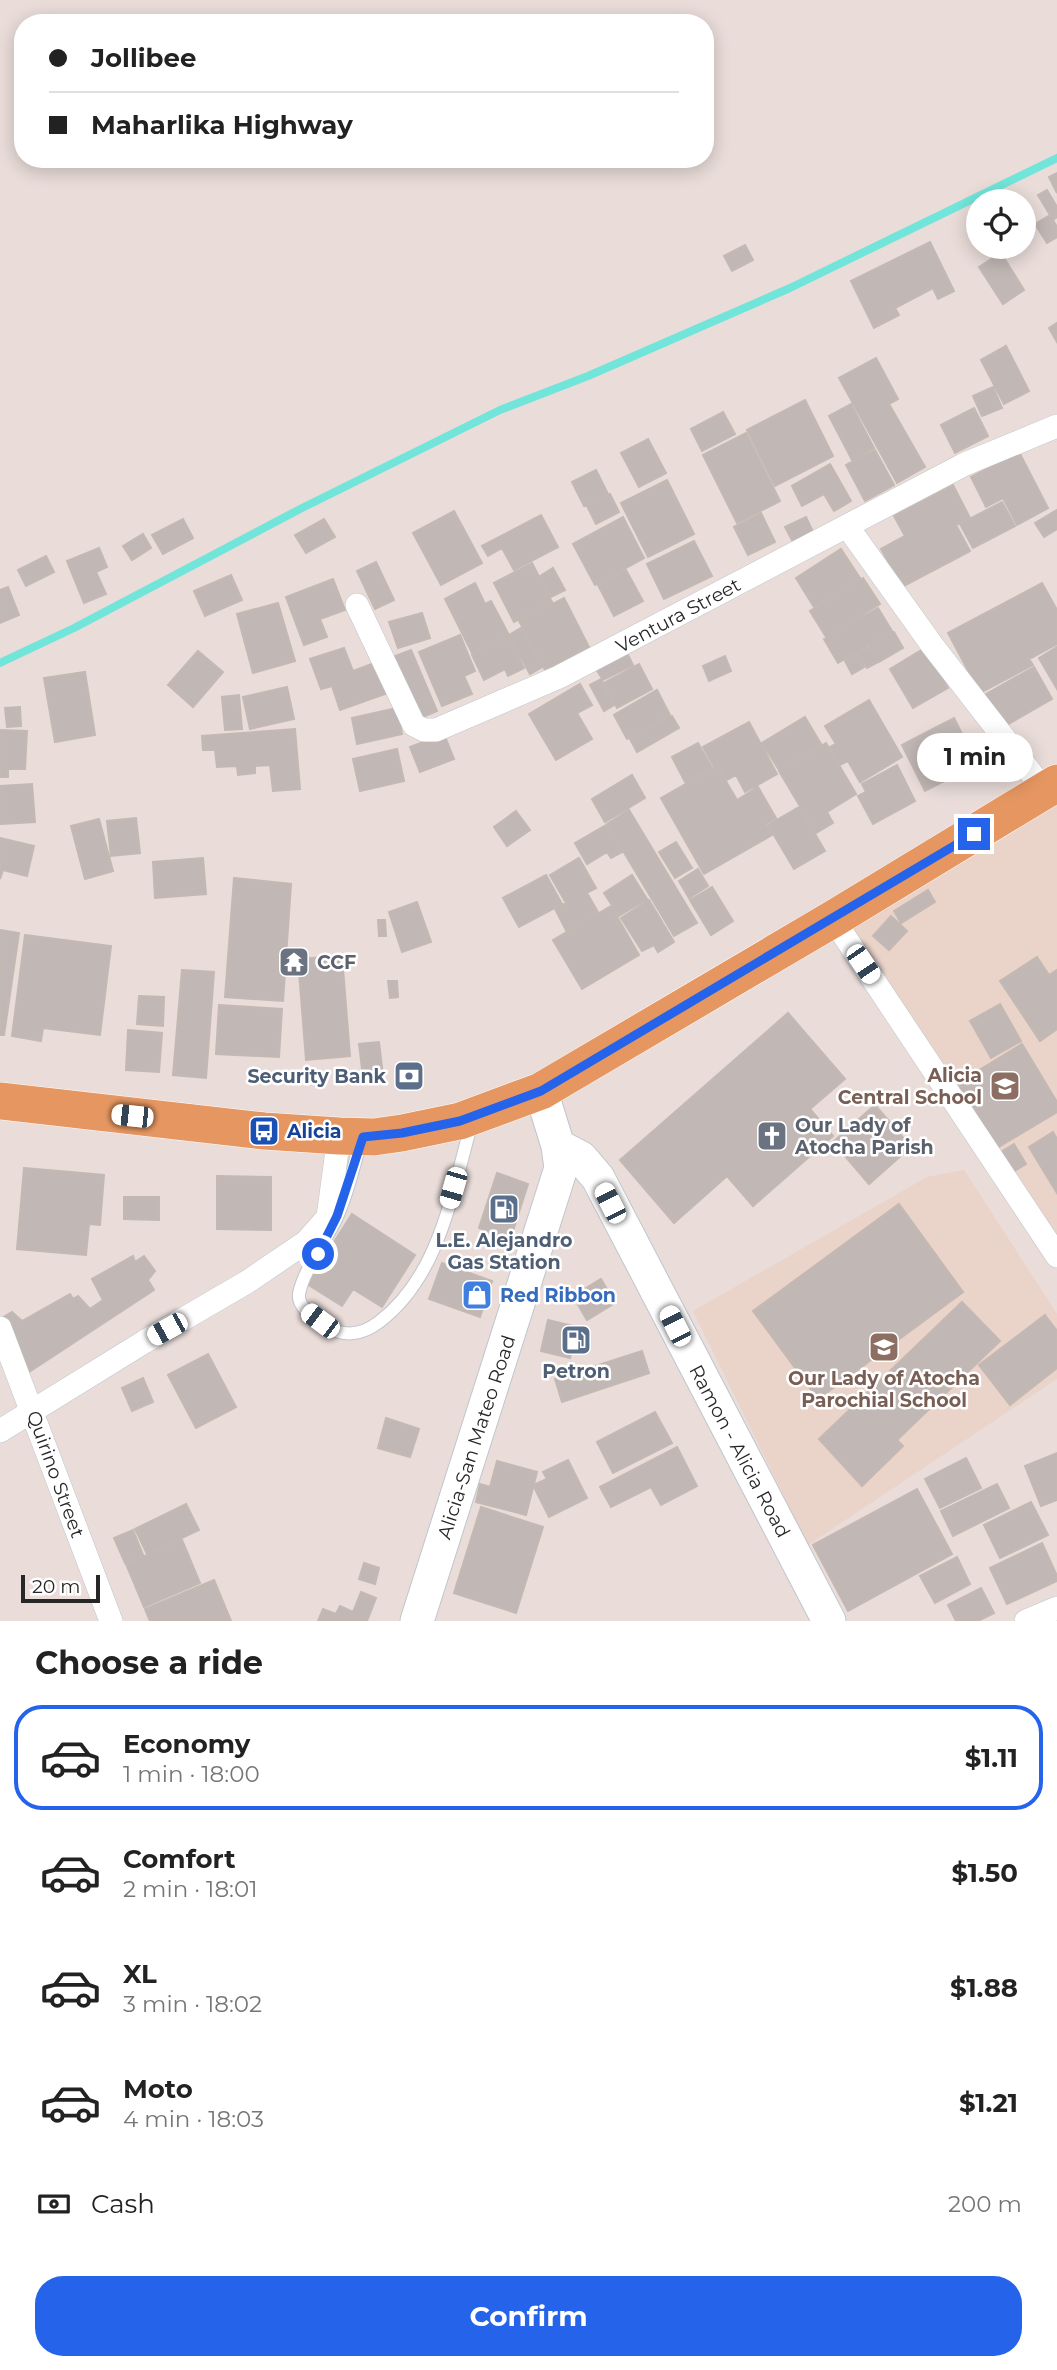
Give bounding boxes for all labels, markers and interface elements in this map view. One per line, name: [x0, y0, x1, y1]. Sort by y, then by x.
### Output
text: Jollibee: [91, 42, 196, 74]
text: Maharlika Highway: [91, 109, 353, 141]
map controls: [966, 189, 1036, 259]
button: locate: [966, 189, 1036, 259]
street label: Ventura Street: [612, 573, 745, 658]
callout: 1 min: [916, 732, 1032, 782]
text: 1 min: [944, 743, 1006, 771]
route end: [958, 818, 990, 850]
car: [843, 941, 884, 987]
temple icon: CCF: [277, 945, 311, 979]
place label: CCF: [317, 951, 356, 974]
bank icon: Security Bank: [392, 1059, 426, 1093]
place label: Alicia Central School: [838, 1064, 982, 1109]
place label: Security Bank: [247, 1065, 387, 1088]
school or university icon: Alicia Central School: [988, 1069, 1022, 1103]
car: [111, 1103, 154, 1129]
bus stop icon: Alicia: [247, 1114, 281, 1148]
place label: Our Lady of Atocha Parish: [794, 1114, 934, 1159]
church icon: Our Lady of Atocha Parish: [755, 1119, 789, 1153]
place label: Alicia: [286, 1120, 342, 1143]
car: [438, 1165, 469, 1211]
car: [592, 1180, 629, 1226]
fuel station icon: L.E. Alejandro Gas Station: [487, 1192, 521, 1226]
place label: L.E. Alejandro Gas Station: [436, 1229, 572, 1274]
route start: [302, 1238, 334, 1270]
shop icon: Red Ribbon: [460, 1278, 494, 1312]
place label: Red Ribbon: [500, 1284, 616, 1307]
car: [297, 1300, 344, 1342]
car: [657, 1303, 694, 1349]
car: [144, 1310, 191, 1348]
fuel station icon: Petron: [559, 1323, 593, 1357]
school or university icon: Our Lady of Atocha Parochial School: [867, 1330, 901, 1364]
street label: Alicia-San Mateo Road: [433, 1332, 520, 1542]
place label: Petron: [542, 1360, 610, 1383]
street label: Ramon - Alicia Road: [684, 1361, 795, 1542]
place label: Our Lady of Atocha Parochial School: [788, 1367, 980, 1412]
street label: Quirino Street: [22, 1407, 89, 1541]
scale bar: [21, 1572, 100, 1604]
text: 20 m: [32, 1575, 80, 1598]
text: Choose a ride: [35, 1643, 263, 1682]
icon: car: [39, 1726, 102, 1789]
text: Economy: [123, 1728, 250, 1760]
text: $1.11: [965, 1742, 1018, 1774]
text: 1 min · 18:00: [123, 1760, 260, 1788]
icon: car: [39, 1841, 102, 1904]
text: Comfort: [123, 1843, 235, 1875]
text: $1.50: [952, 1857, 1018, 1889]
text: 2 min · 18:01: [123, 1875, 257, 1903]
icon: car: [39, 1956, 102, 2019]
text: XL: [123, 1958, 157, 1990]
text: $1.88: [950, 1972, 1018, 2004]
text: 3 min · 18:02: [123, 1990, 262, 2018]
icon: car: [39, 2071, 102, 2134]
text: Moto: [123, 2073, 193, 2105]
text: $1.21: [959, 2087, 1018, 2119]
text: 4 min · 18:03: [123, 2105, 264, 2133]
icon: cash: [35, 2185, 73, 2223]
text: Cash: [91, 2188, 155, 2220]
text: 200 m: [948, 2190, 1022, 2218]
button: Confirm: [35, 2276, 1022, 2356]

